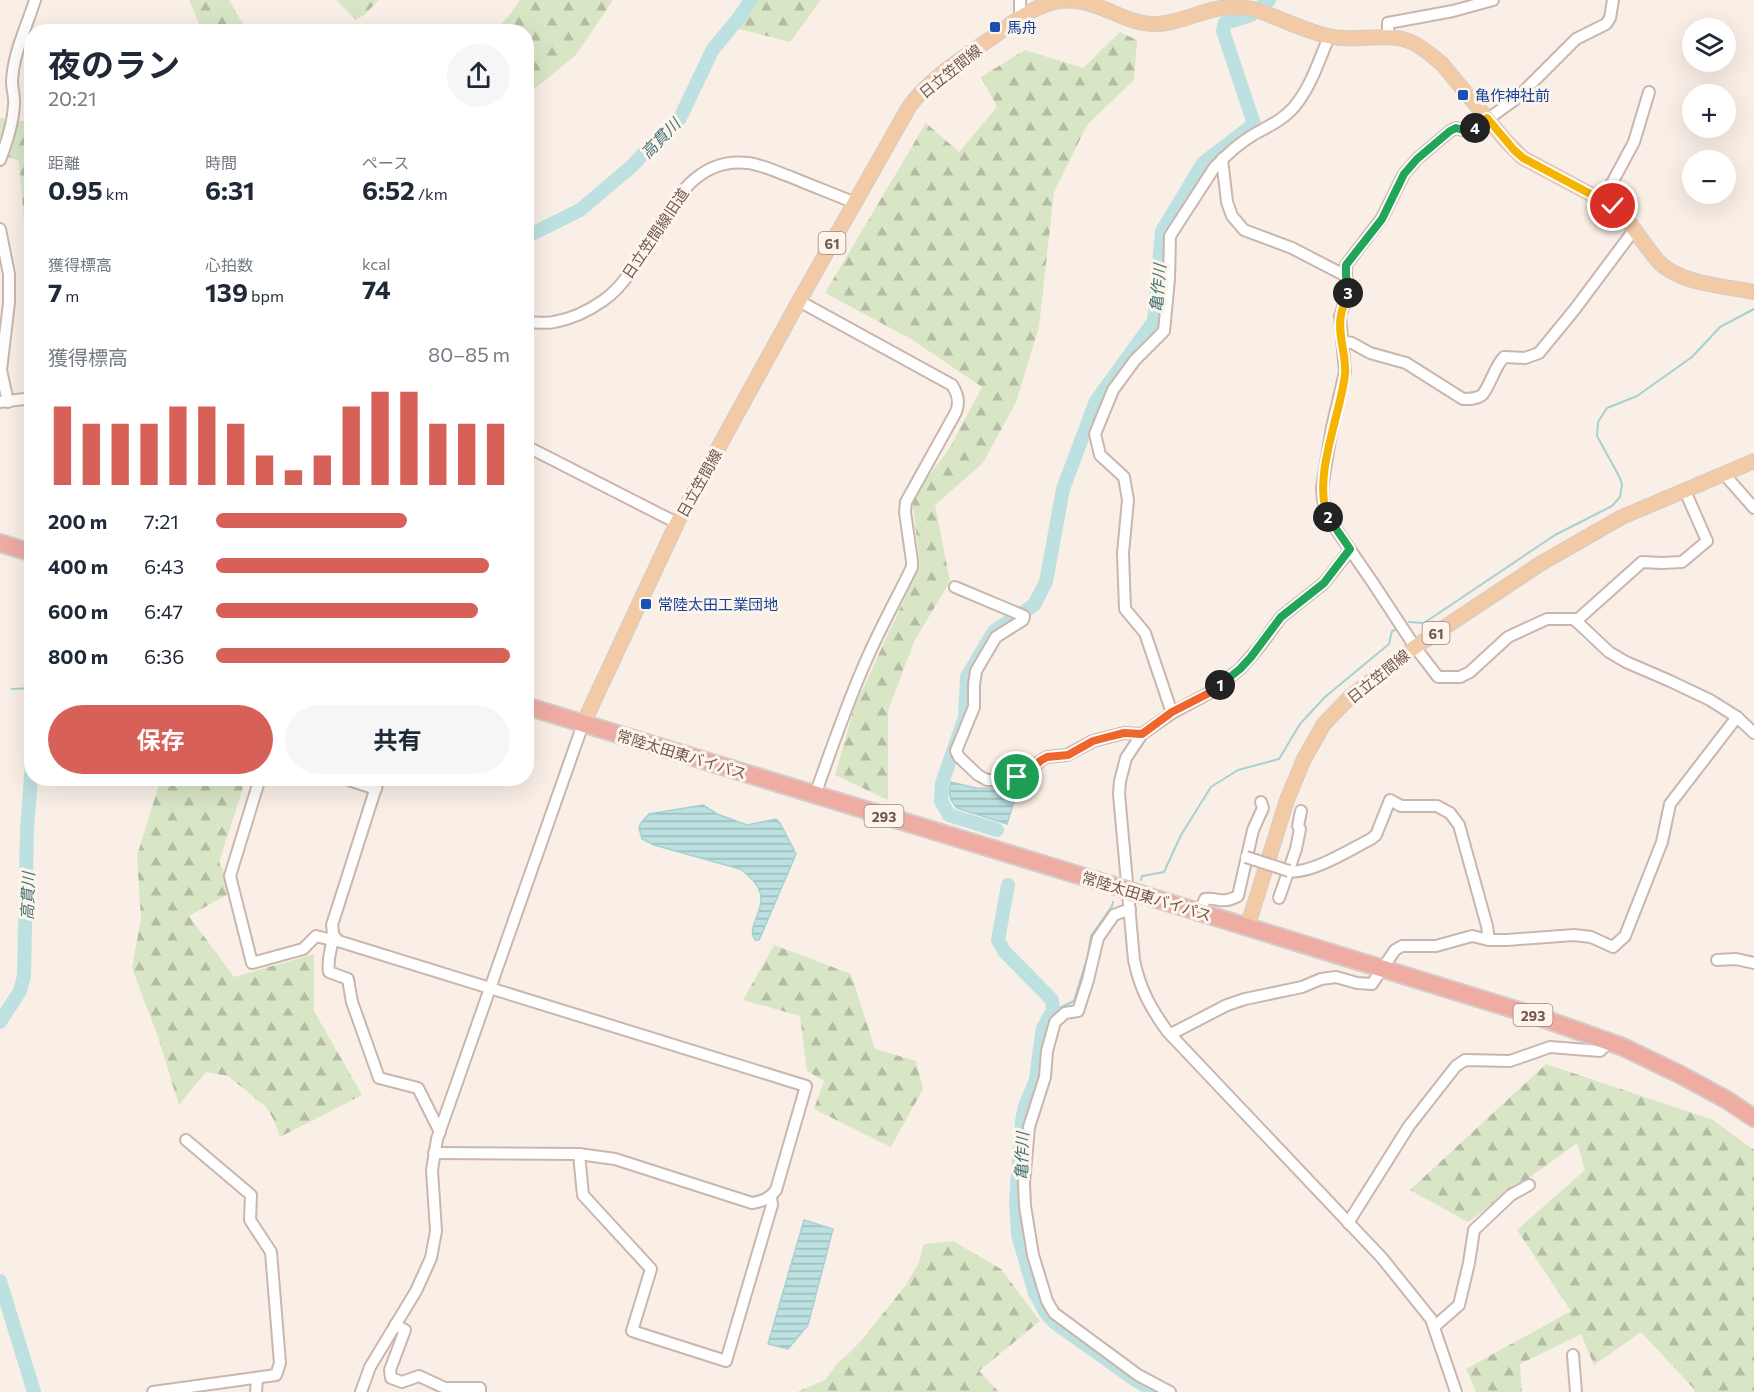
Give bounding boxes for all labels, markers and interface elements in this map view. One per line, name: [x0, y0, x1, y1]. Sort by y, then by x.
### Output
place label: 馬舟: [1007, 18, 1037, 36]
map controls: [1682, 18, 1736, 204]
button: layers: [1682, 18, 1736, 72]
marker: 馬舟: [988, 20, 1002, 34]
street label: 日立笠間線: [915, 40, 985, 102]
text: 夜のラン: [48, 43, 180, 84]
button: share: [447, 44, 510, 107]
button: +: [1682, 84, 1736, 138]
text: 20:21: [48, 86, 96, 110]
place label: 亀作神社前: [1475, 86, 1550, 104]
marker: 亀作神社前: [1456, 88, 1470, 102]
water label: 高貫川: [636, 113, 685, 162]
pin: 4: [1460, 113, 1490, 143]
text: 4: [1470, 118, 1480, 137]
button: −: [1682, 150, 1736, 204]
text: 距離: [48, 153, 80, 172]
text: 時間: [205, 153, 237, 172]
text: ペース: [362, 153, 409, 172]
text: 0.95: [48, 174, 103, 205]
text: 6:31: [205, 174, 255, 205]
text: 6:52: [362, 174, 415, 205]
pin: [1587, 180, 1638, 231]
text: km: [103, 184, 128, 203]
text: /km: [415, 184, 448, 203]
street label: 日立笠間線旧道: [618, 184, 692, 282]
icon: check: [1596, 189, 1629, 222]
road number: 61: [818, 232, 846, 254]
text: kcal: [362, 254, 391, 273]
text: 獲得標高: [48, 255, 112, 274]
text: 心拍数: [205, 255, 253, 274]
water label: 亀作川: [1145, 261, 1169, 313]
text: 74: [362, 273, 391, 304]
text: 7: [48, 276, 62, 307]
text: 139: [205, 276, 248, 307]
pin: 3: [1333, 278, 1363, 308]
text: 3: [1343, 283, 1353, 302]
text: m: [62, 286, 79, 305]
text: bpm: [248, 286, 284, 305]
text: 80–85 m: [428, 342, 510, 366]
text: 獲得標高: [48, 345, 128, 369]
street label: 日立笠間線: [673, 446, 725, 520]
pin: 2: [1313, 502, 1343, 532]
text: 2: [1323, 507, 1333, 526]
text: 200 m: [48, 509, 107, 533]
text: 7:21: [144, 509, 179, 533]
text: 400 m: [48, 554, 108, 578]
text: 6:43: [144, 554, 184, 578]
place label: 常陸太田工業団地: [658, 595, 778, 613]
marker: 常陸太田工業団地: [639, 597, 653, 611]
text: 600 m: [48, 599, 108, 623]
text: 6:47: [144, 599, 183, 623]
road number: 61: [1422, 622, 1450, 644]
text: 800 m: [48, 644, 108, 668]
text: 6:36: [144, 644, 184, 668]
street label: 日立笠間線: [1343, 645, 1413, 707]
pin: 1: [1205, 670, 1235, 700]
text: 1: [1216, 675, 1224, 694]
button: 保存: [48, 705, 273, 774]
button: 共有: [285, 705, 510, 774]
street label: 常陸太田東バイパス: [615, 726, 749, 782]
pin: [991, 751, 1042, 802]
icon: arrive: [1000, 760, 1033, 793]
road number: 293: [864, 805, 904, 827]
street label: 常陸太田東バイパス: [1080, 868, 1214, 924]
water label: 高貫川: [17, 870, 37, 920]
road number: 293: [1514, 1004, 1552, 1026]
water label: 亀作川: [1011, 1130, 1031, 1180]

